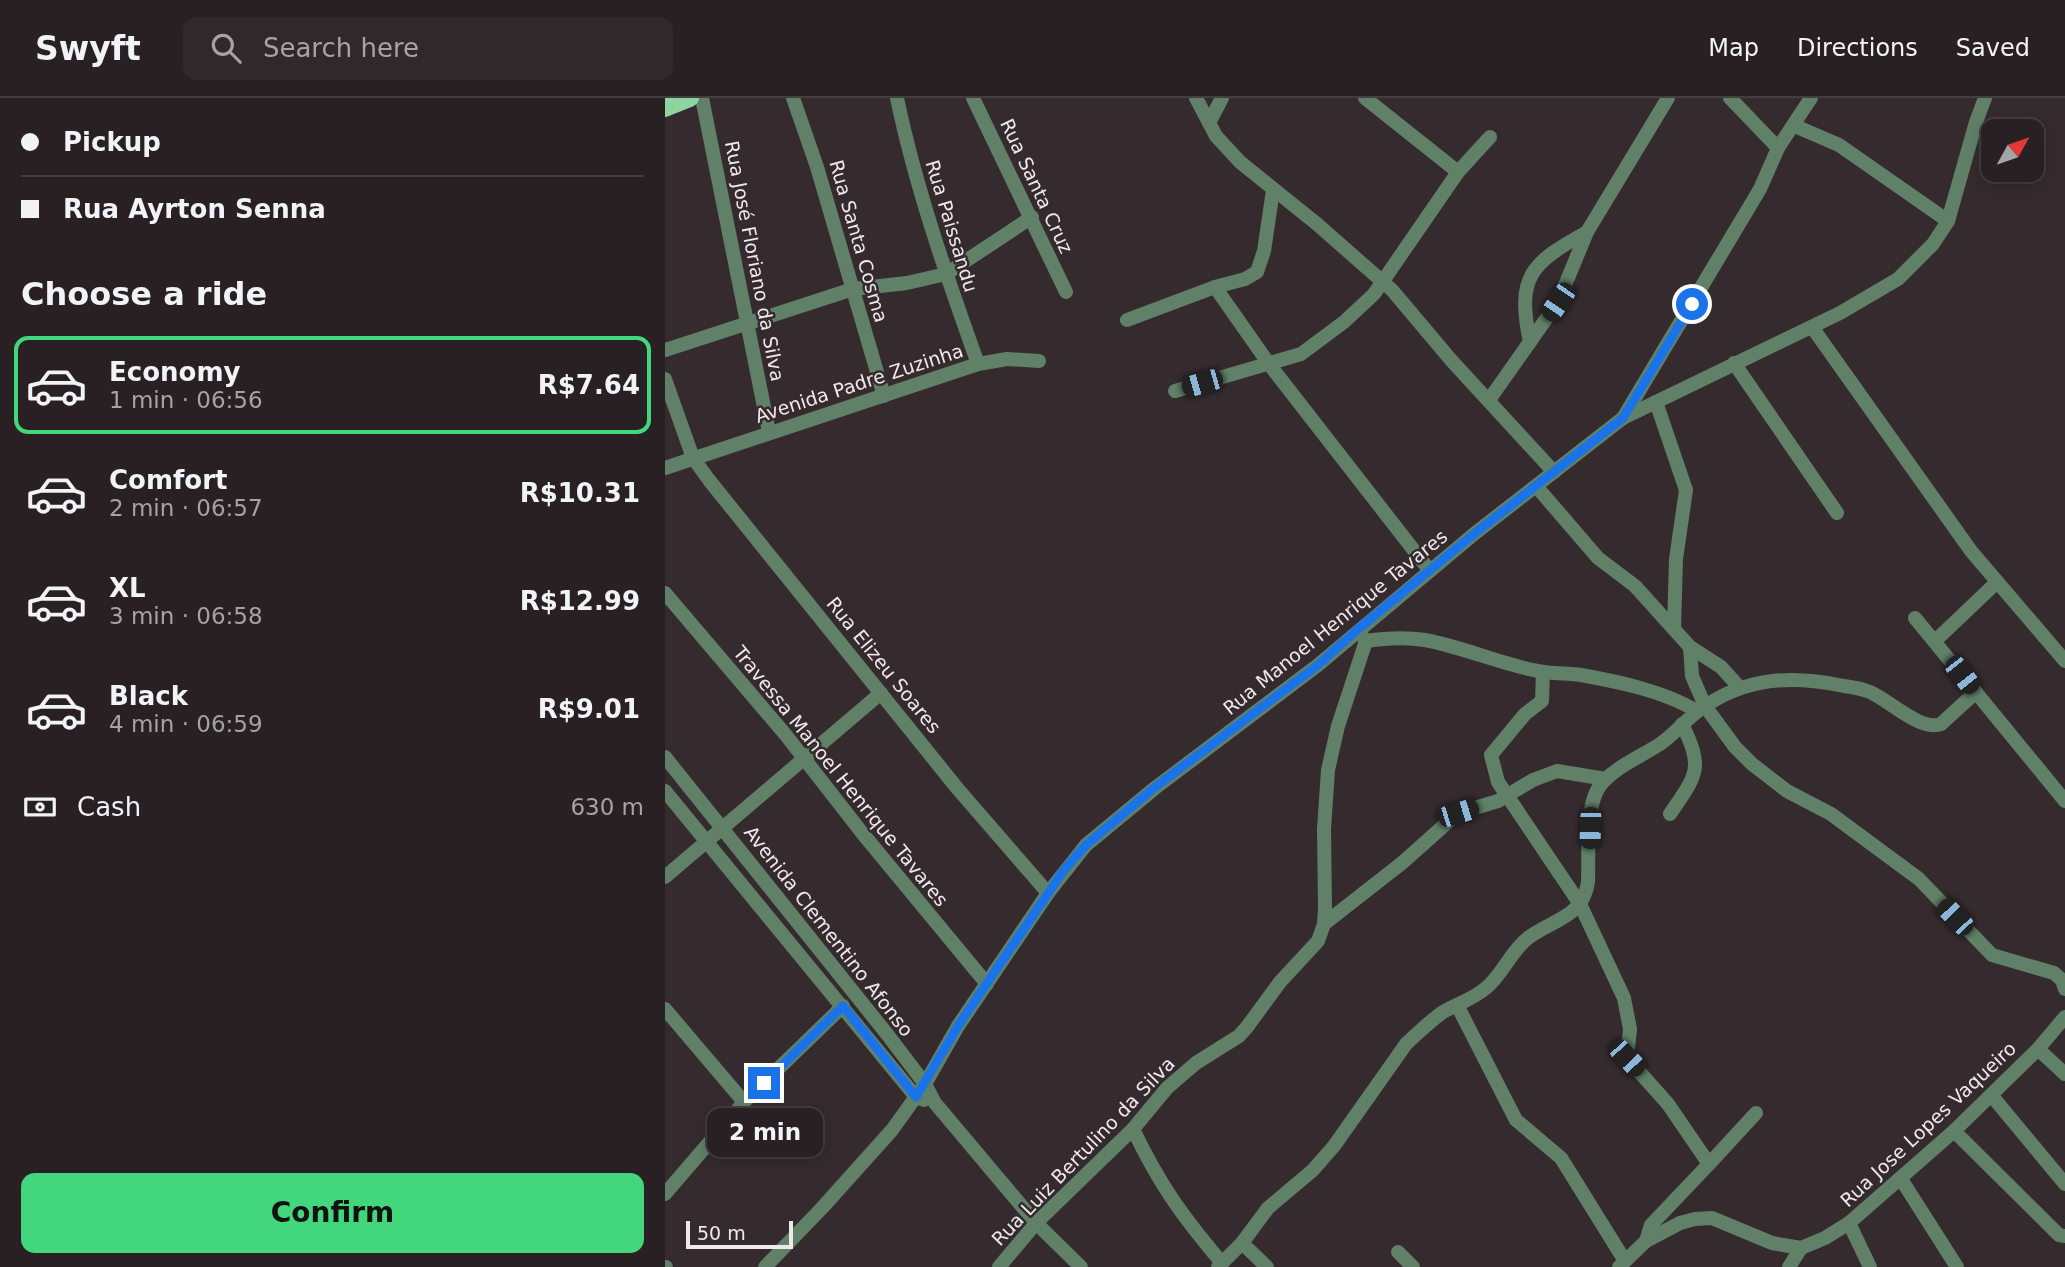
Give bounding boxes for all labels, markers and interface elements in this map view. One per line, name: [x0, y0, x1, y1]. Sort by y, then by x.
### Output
search box: [183, 17, 673, 80]
text: Swyft: [35, 29, 141, 68]
icon: search: [207, 29, 245, 67]
text: Search here: [263, 33, 419, 63]
text: Map: [1708, 34, 1759, 62]
text: Directions: [1797, 34, 1918, 62]
text: Saved: [1956, 34, 2030, 62]
street label: Rua Santa Cruz: [996, 115, 1078, 257]
north arrow: [1981, 119, 2044, 182]
map controls: [1981, 119, 2044, 182]
text: Pickup: [63, 127, 161, 157]
street label: Rua José Floriano da Silva: [721, 139, 789, 383]
street label: Rua Santa Cosma: [825, 157, 893, 325]
street label: Rua Paissandu: [921, 157, 983, 295]
text: Rua Ayrton Senna: [63, 194, 326, 224]
text: Choose a ride: [21, 275, 267, 313]
car: [1538, 279, 1579, 325]
route start: [1676, 288, 1708, 320]
street label: Avenida Padre Zuzinha: [752, 339, 966, 427]
icon: car: [25, 354, 88, 417]
text: Economy: [109, 357, 240, 387]
car: [1179, 367, 1226, 399]
text: R$7.64: [538, 370, 640, 400]
text: 1 min · 06:56: [109, 387, 263, 413]
icon: car: [25, 462, 88, 525]
text: Comfort: [109, 465, 227, 495]
text: R$10.31: [520, 478, 640, 508]
text: 2 min · 06:57: [109, 495, 263, 521]
street label: Rua Manoel Henrique Tavares: [1219, 525, 1451, 719]
icon: car: [25, 570, 88, 633]
text: XL: [109, 573, 146, 603]
text: R$12.99: [520, 586, 640, 616]
street label: Rua Elizeu Soares: [822, 593, 946, 737]
text: 3 min · 06:58: [109, 603, 263, 629]
street label: Travessa Manoel Henrique Tavares: [729, 641, 953, 910]
car: [1941, 652, 1984, 698]
icon: car: [25, 678, 88, 741]
text: Black: [109, 681, 188, 711]
text: R$9.01: [538, 694, 640, 724]
text: 4 min · 06:59: [109, 711, 263, 737]
icon: cash: [21, 788, 59, 826]
text: Cash: [77, 792, 141, 822]
text: 630 m: [570, 794, 644, 820]
car: [1435, 797, 1482, 829]
car: [1579, 807, 1602, 849]
street label: Avenida Clementino Afonso: [740, 821, 918, 1041]
car: [1933, 895, 1978, 939]
car: [1605, 1035, 1650, 1081]
street label: Rua Jose Lopes Vaqueiro: [1836, 1037, 2020, 1211]
street label: Rua Luiz Bertulino da Silva: [987, 1052, 1179, 1250]
route end: [748, 1067, 780, 1099]
callout: 2 min: [706, 1108, 822, 1156]
text: 2 min: [729, 1119, 801, 1145]
button: Confirm: [21, 1173, 644, 1253]
scale bar: [686, 1218, 793, 1250]
text: 50 m: [697, 1222, 746, 1244]

